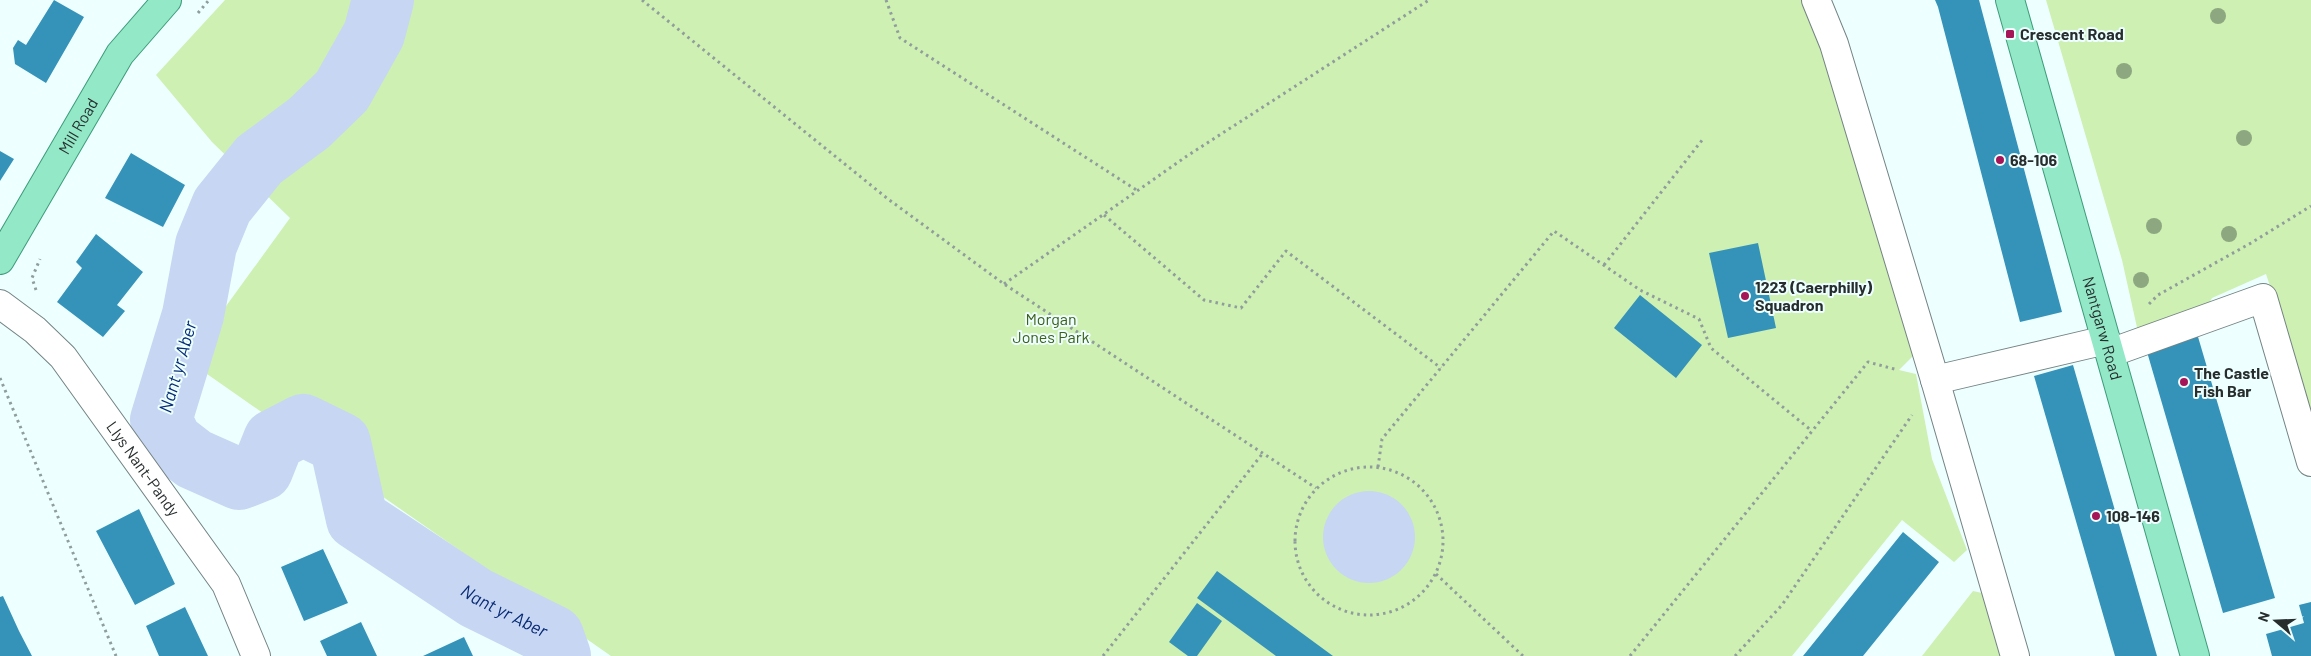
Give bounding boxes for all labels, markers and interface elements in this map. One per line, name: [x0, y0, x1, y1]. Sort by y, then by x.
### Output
place label: Crescent Road: [2020, 24, 2124, 43]
marker: Crescent Road: [2004, 28, 2016, 40]
street label: Mill Road: [54, 94, 101, 157]
place label: 68-106: [2010, 150, 2058, 169]
marker: 68-106: [1994, 154, 2006, 166]
street label: Nantgarw Road: [2079, 274, 2127, 382]
place label: 1223 (Caerphilly) Squadron: [1755, 277, 1873, 314]
marker: 1223 (Caerphilly) Squadron: [1739, 290, 1751, 302]
park label: Morgan Jones Park: [1012, 309, 1090, 346]
water label: Nant yr Aber: [153, 318, 201, 415]
place label: The Castle Fish Bar: [2194, 363, 2269, 400]
marker: The Castle Fish Bar: [2178, 376, 2190, 388]
street label: Llys Nant-Pandy: [103, 417, 184, 520]
place label: 108-146: [2106, 506, 2160, 525]
marker: 108-146: [2090, 510, 2102, 522]
water label: Nant yr Aber: [457, 579, 552, 642]
north arrow: [2251, 596, 2301, 646]
text: N: [2254, 609, 2273, 624]

